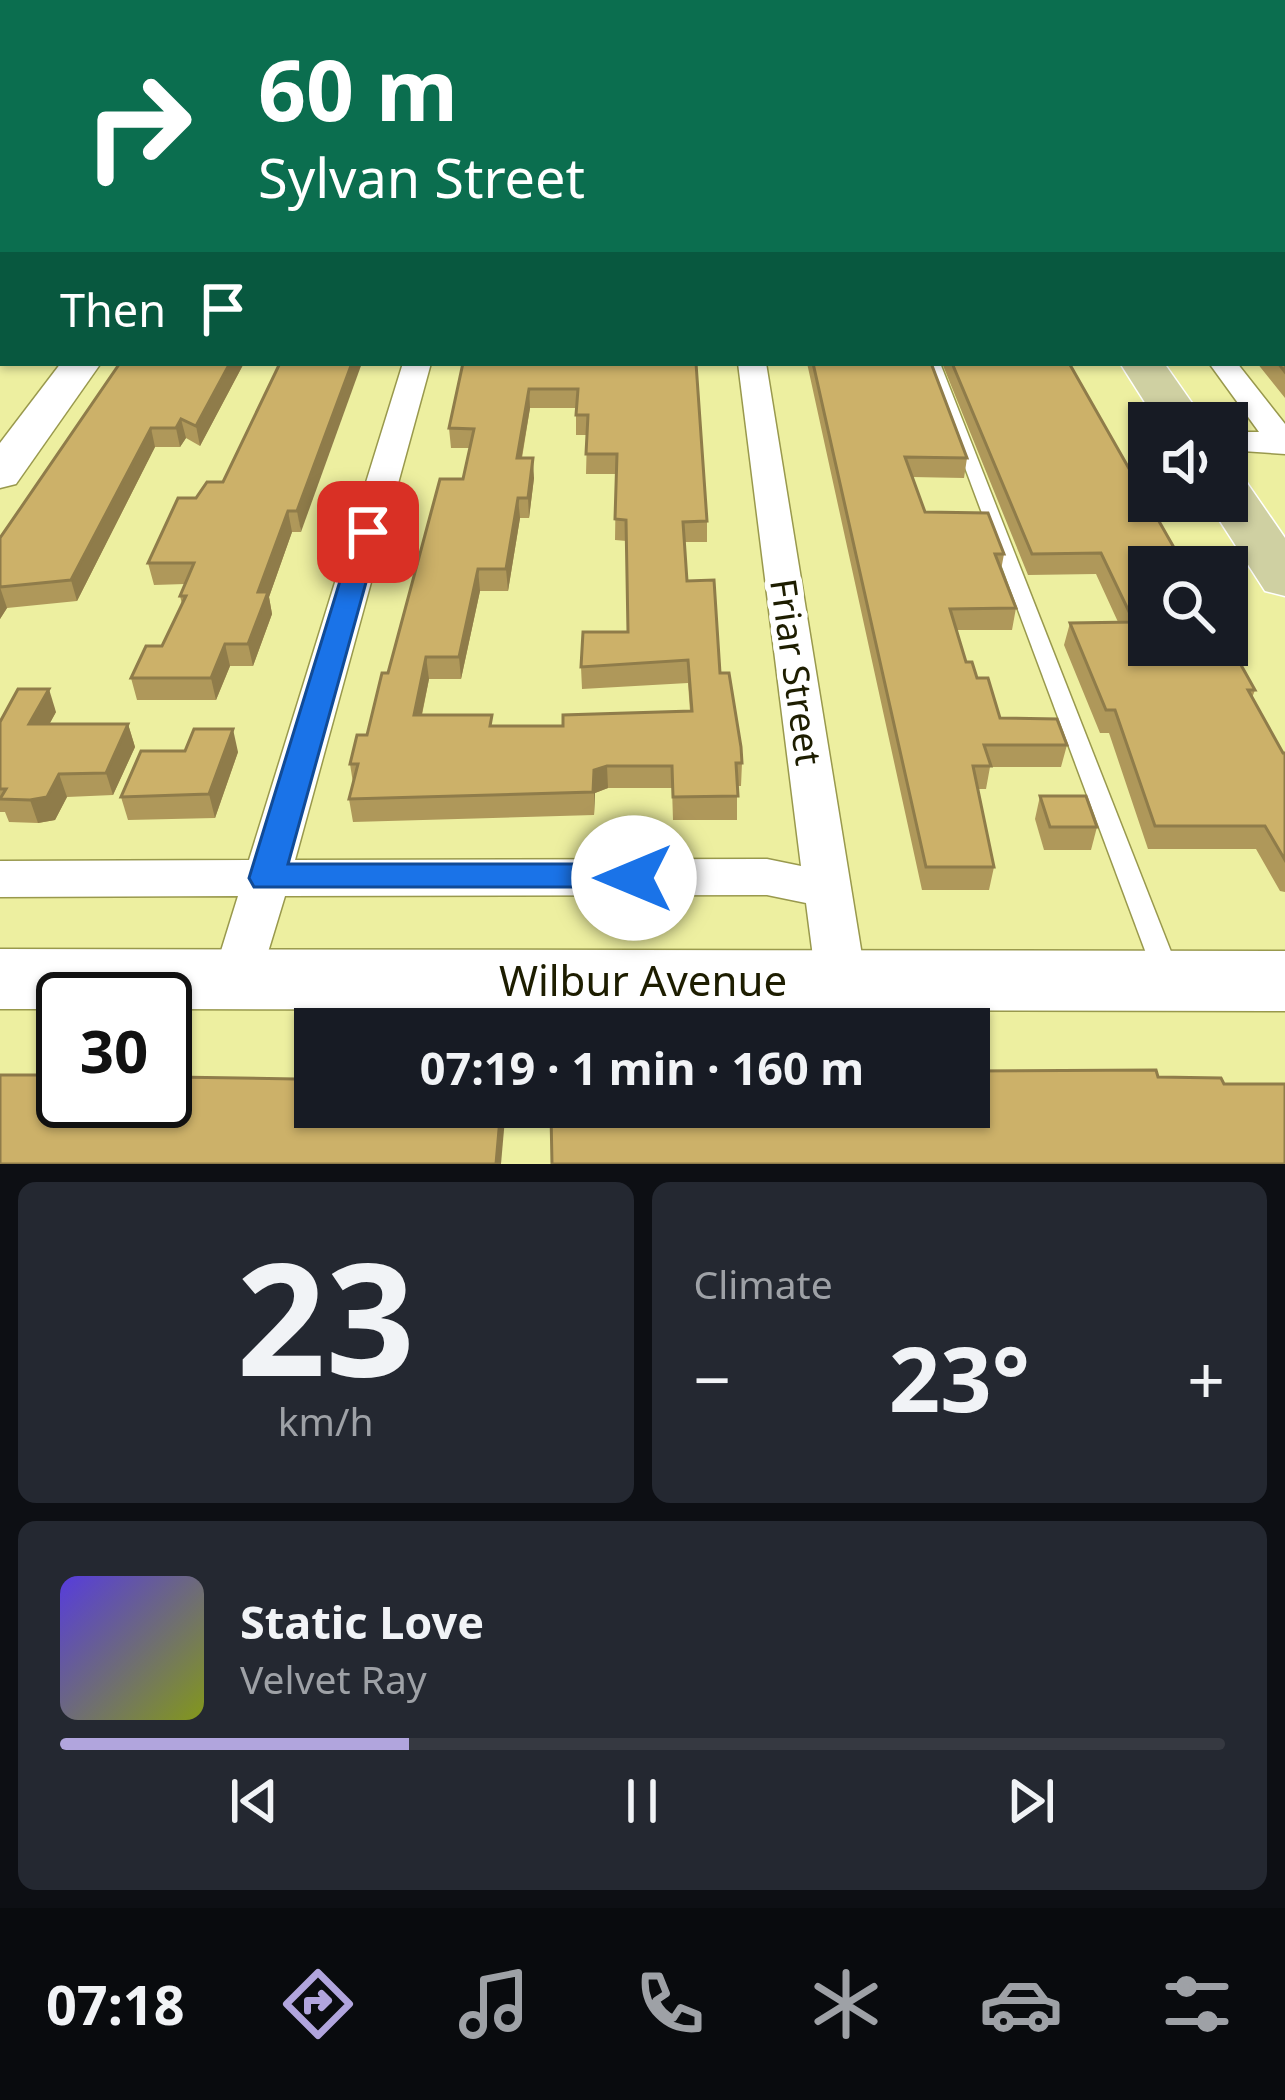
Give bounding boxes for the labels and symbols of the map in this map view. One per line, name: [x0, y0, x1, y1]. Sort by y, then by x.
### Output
pin: [317, 481, 419, 583]
street label: Friar Street: [759, 576, 834, 768]
position arrow: [571, 815, 697, 941]
street label: Wilbur Avenue: [499, 951, 787, 1008]
speed limit sign: 30: [36, 972, 192, 1128]

